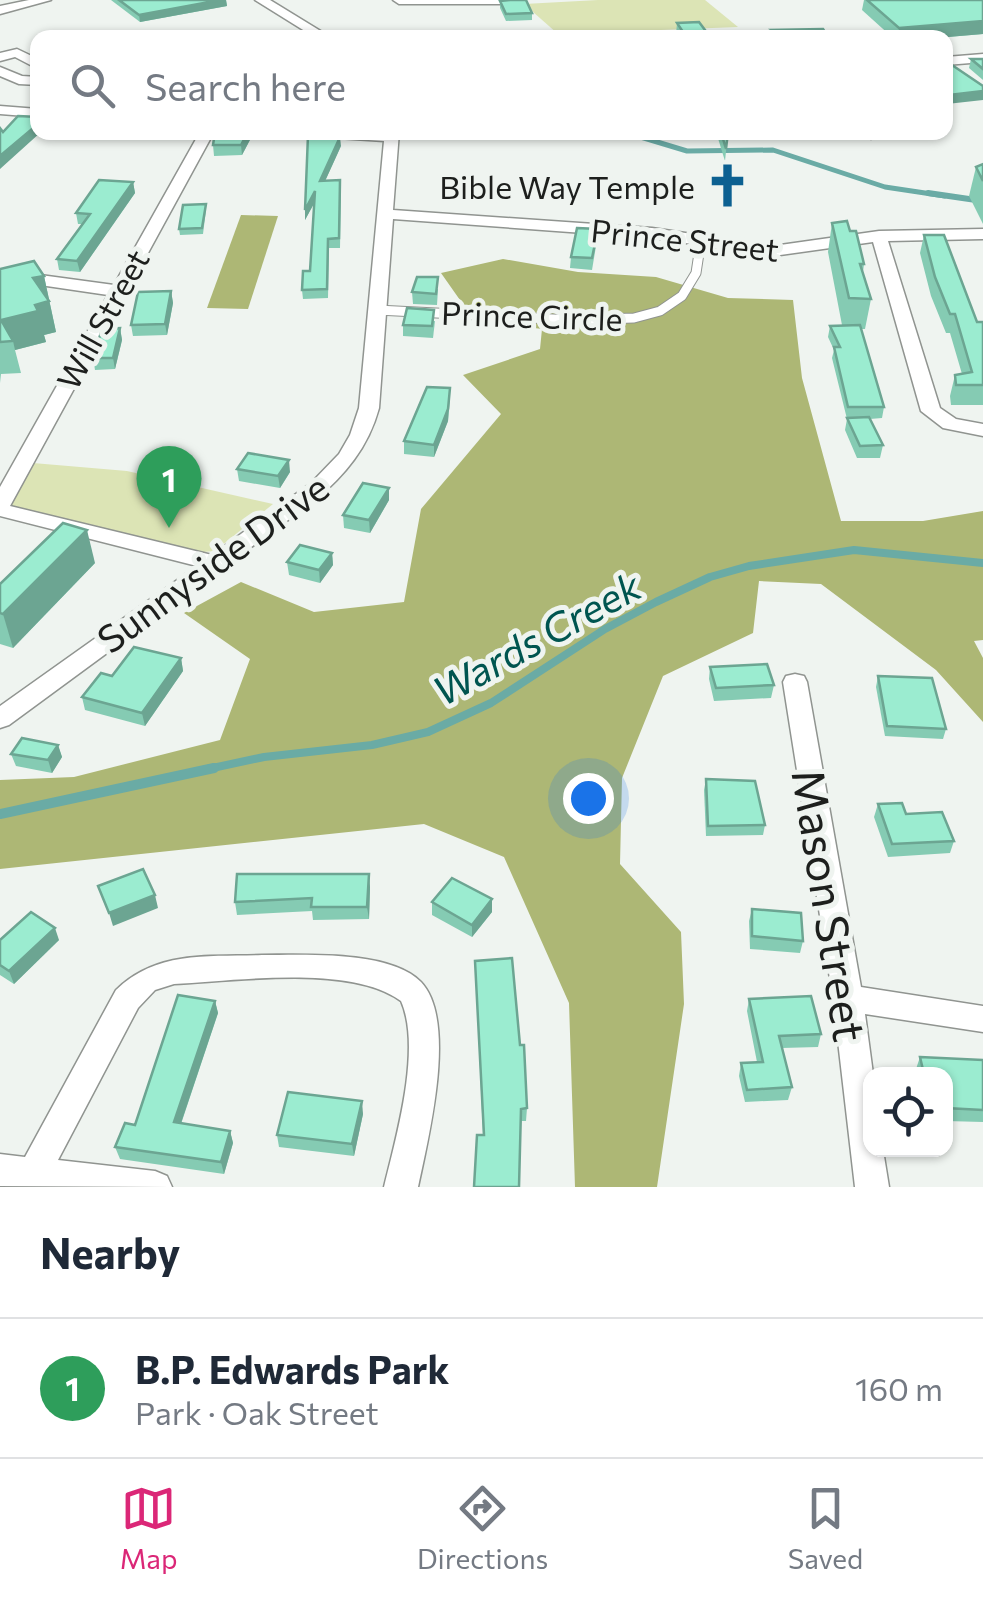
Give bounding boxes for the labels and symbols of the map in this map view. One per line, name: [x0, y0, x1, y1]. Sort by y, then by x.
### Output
church icon: Bible Way Temple: [704, 162, 752, 210]
place label: Bible Way Temple: [439, 166, 695, 206]
street label: Prince Street: [589, 209, 781, 269]
street label: Will Street: [47, 242, 157, 396]
street label: Prince Circle: [441, 292, 623, 338]
pin: 1: [136, 446, 202, 528]
street label: Sunnyside Drive: [87, 462, 337, 662]
water label: Wards Creek: [423, 559, 650, 714]
street label: Mason Street: [782, 765, 880, 1045]
your location: [563, 773, 614, 824]

